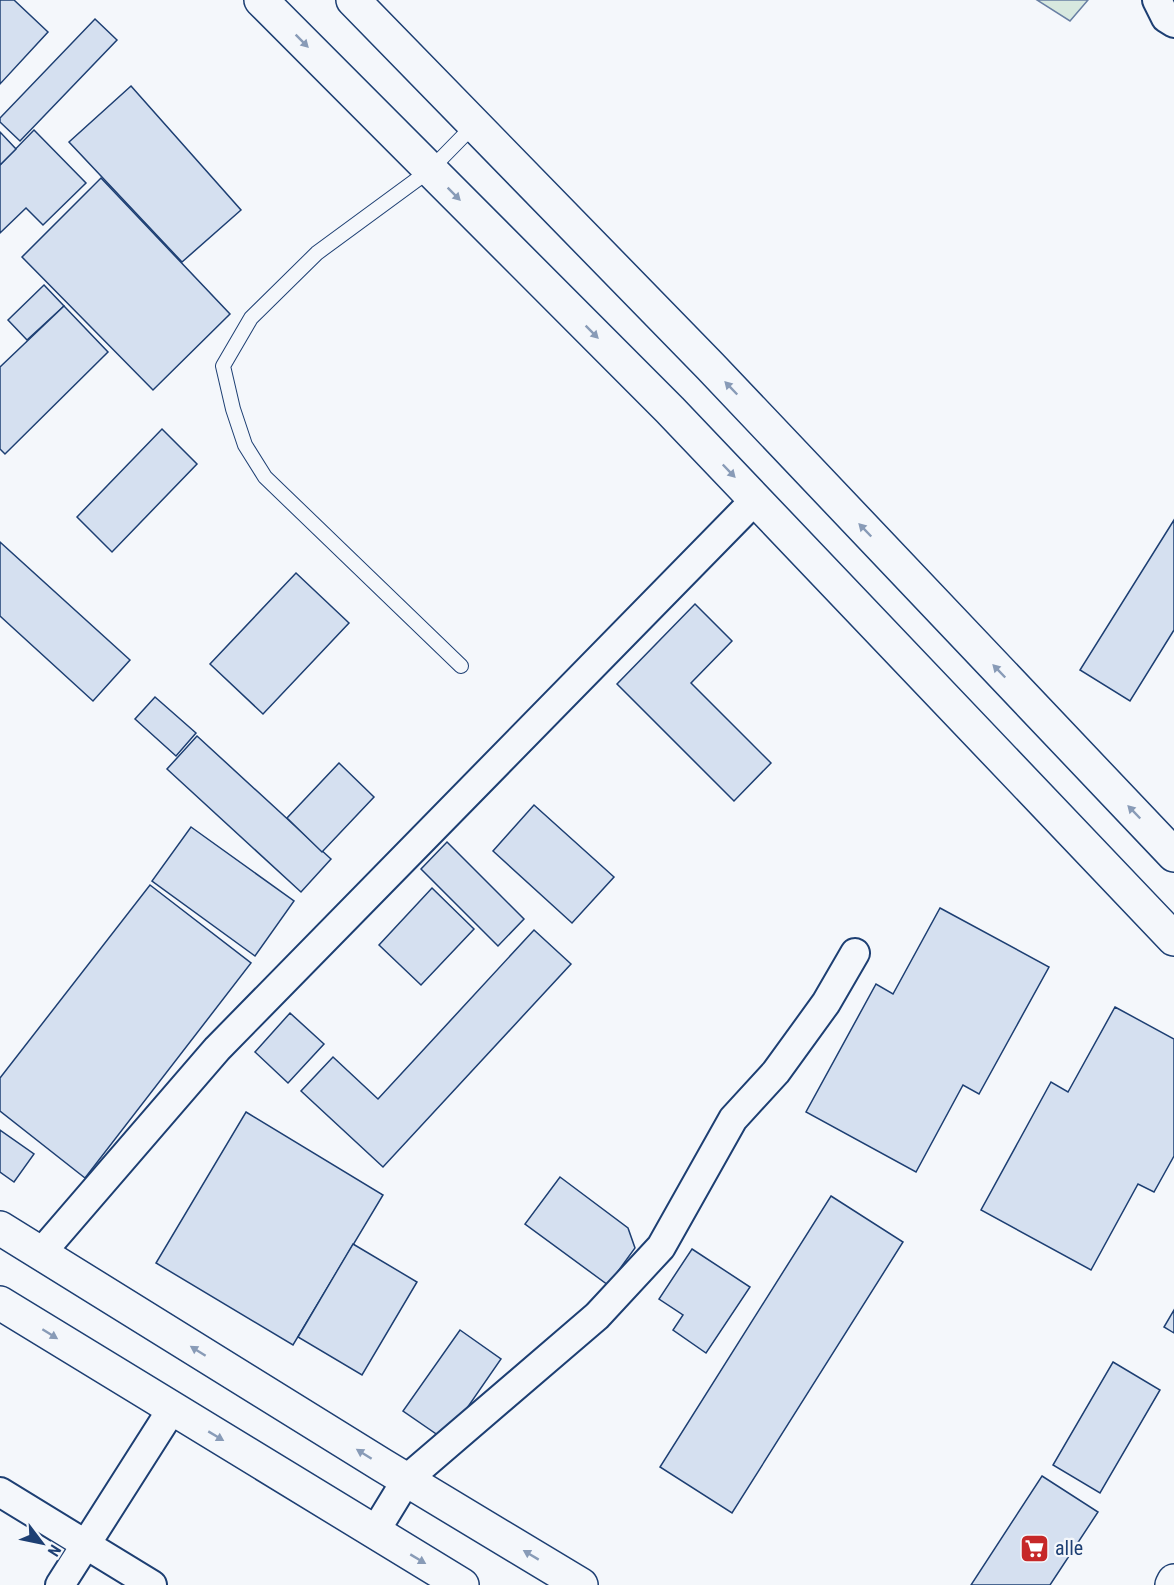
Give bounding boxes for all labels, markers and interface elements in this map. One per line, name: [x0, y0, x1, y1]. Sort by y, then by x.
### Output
one-way arrow: [295, 33, 309, 47]
one-way arrow: [447, 187, 461, 201]
one-way arrow: [585, 325, 599, 339]
one-way arrow: [724, 381, 738, 396]
one-way arrow: [722, 464, 736, 479]
one-way arrow: [858, 522, 872, 537]
one-way arrow: [993, 664, 1007, 678]
one-way arrow: [1127, 806, 1141, 820]
one-way arrow: [42, 1328, 58, 1339]
one-way arrow: [190, 1346, 206, 1357]
one-way arrow: [208, 1431, 224, 1442]
one-way arrow: [356, 1449, 372, 1460]
north arrow: [12, 1513, 72, 1573]
supermarket icon: alle: [1018, 1532, 1050, 1564]
place label: alle: [1055, 1536, 1083, 1560]
text: N: [44, 1541, 65, 1560]
one-way arrow: [523, 1549, 539, 1560]
one-way arrow: [410, 1554, 427, 1564]

